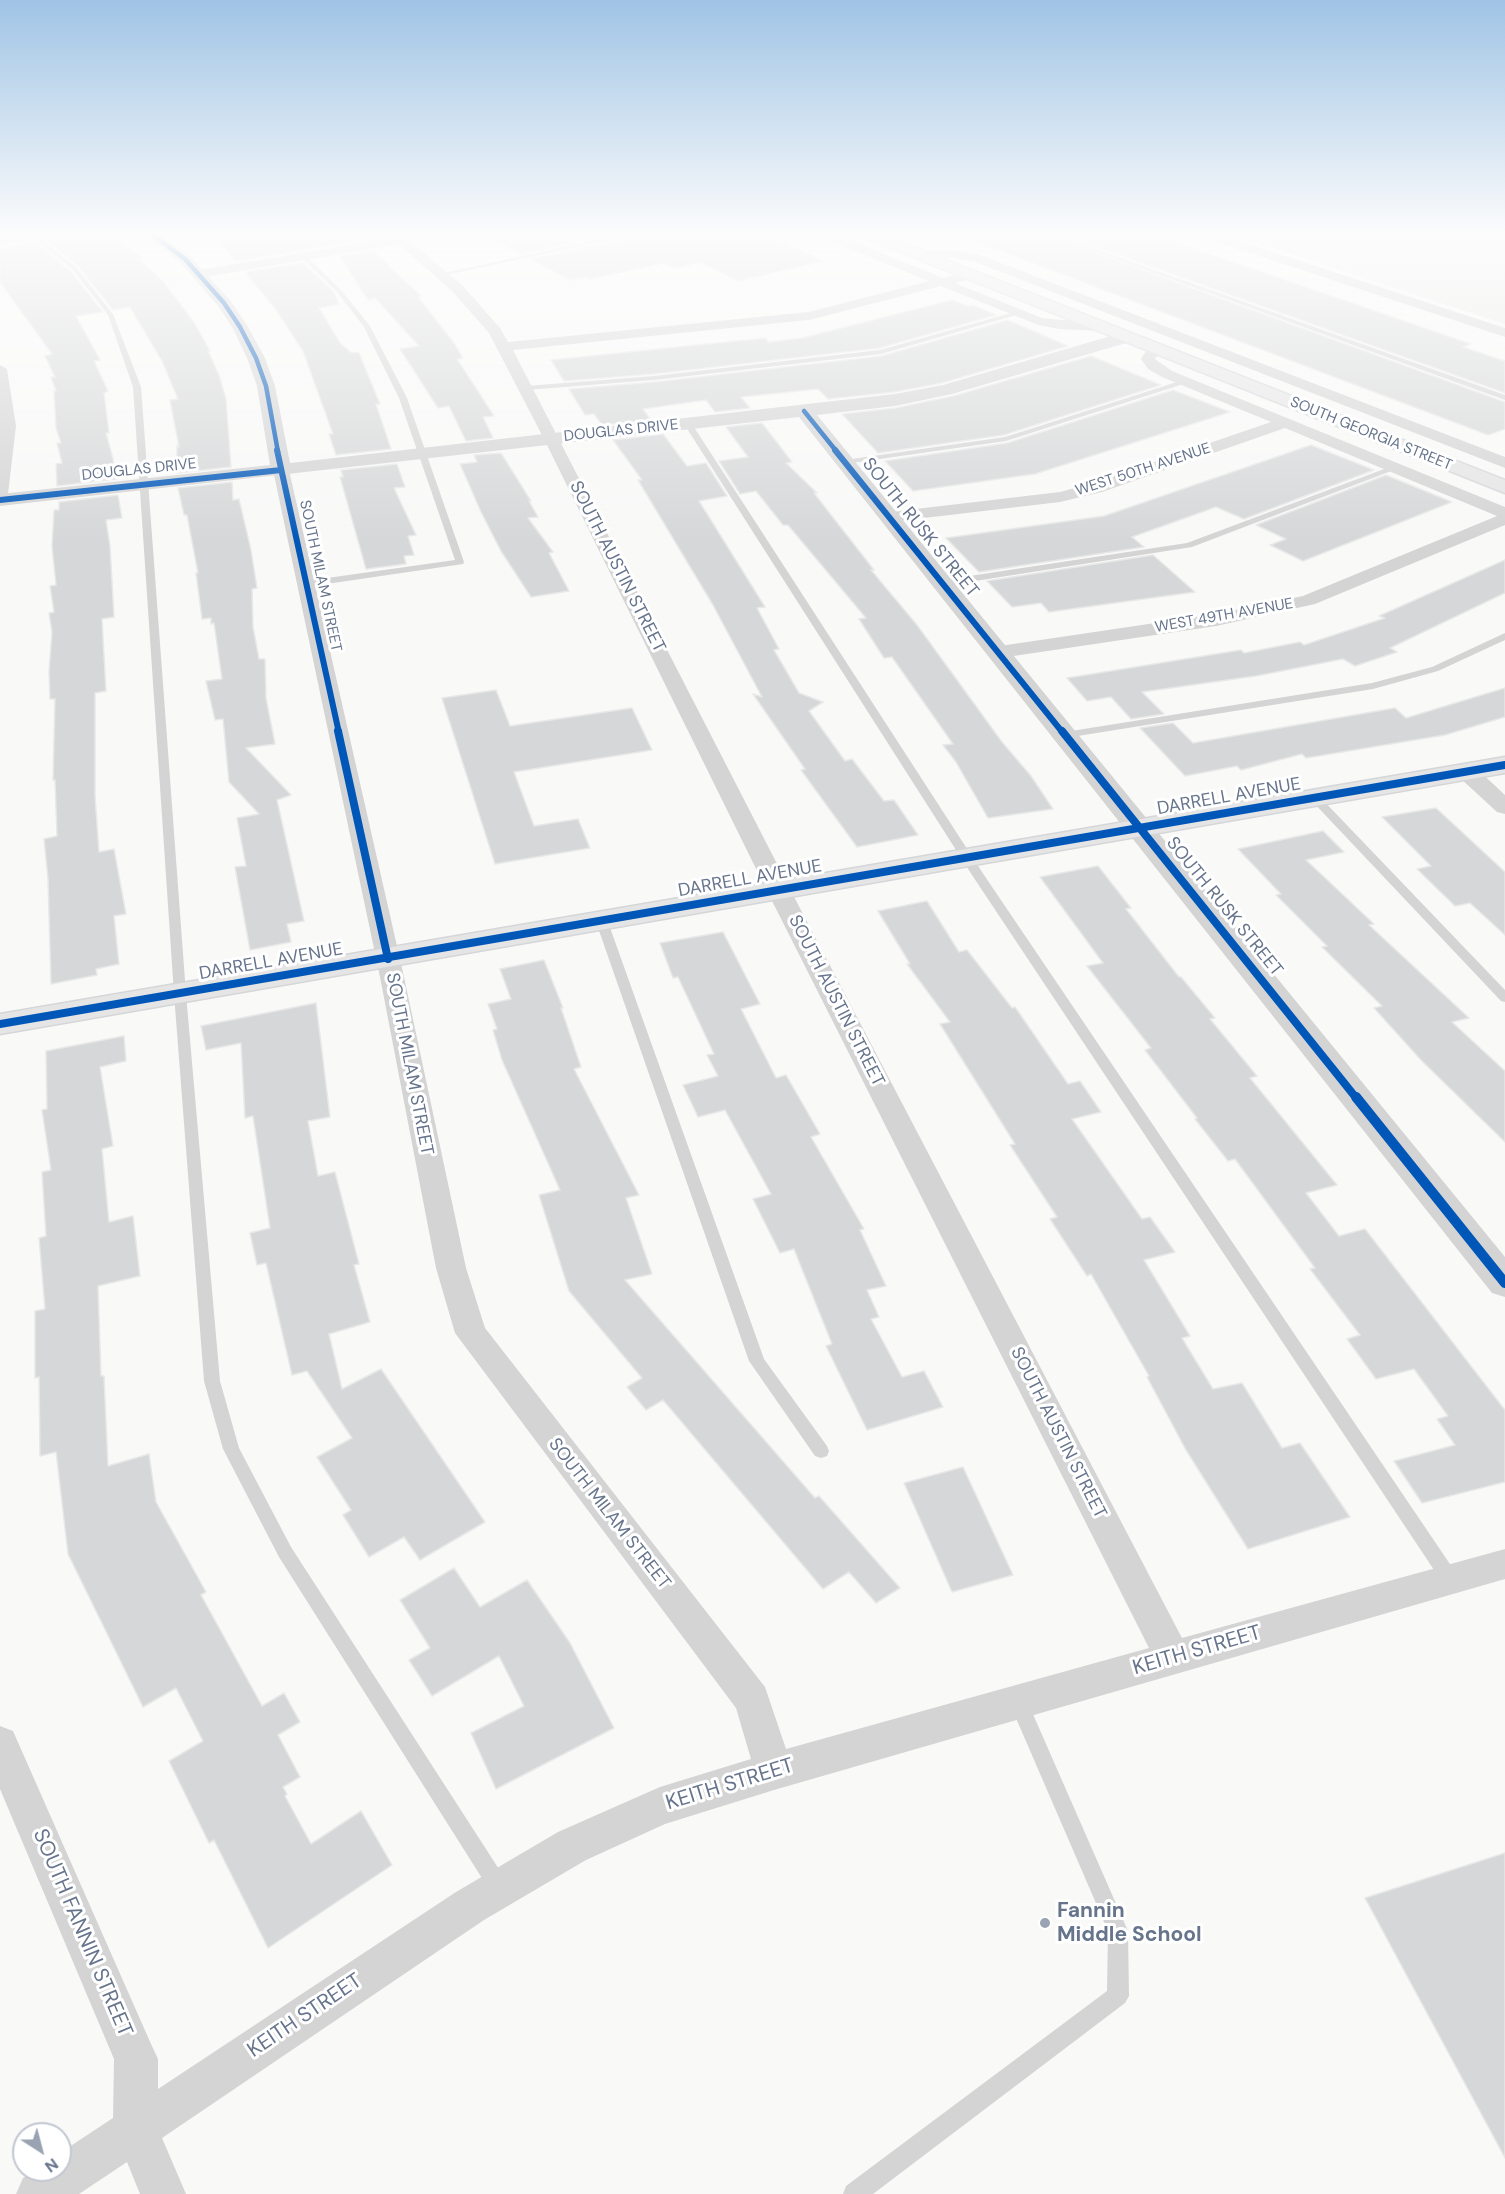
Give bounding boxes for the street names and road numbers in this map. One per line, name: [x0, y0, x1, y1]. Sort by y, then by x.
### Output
street label: SOUTH GEORGIA STREET: [1287, 393, 1455, 475]
street label: DOUGLAS DRIVE: [563, 416, 679, 446]
street label: WEST 50TH AVENUE: [1073, 440, 1213, 500]
street label: SOUTH RUSK STREET: [857, 454, 983, 602]
street label: DOUGLAS DRIVE: [81, 455, 197, 485]
street label: SOUTH AUSTIN STREET: [564, 478, 670, 656]
street label: SOUTH MILAM STREET: [295, 499, 345, 653]
street label: WEST 49TH AVENUE: [1153, 595, 1295, 637]
street label: DARRELL AVENUE: [1155, 774, 1303, 820]
street label: SOUTH RUSK STREET: [1161, 833, 1287, 981]
street label: DARRELL AVENUE: [676, 856, 824, 902]
street label: SOUTH AUSTIN STREET: [783, 912, 889, 1090]
street label: DARRELL AVENUE: [197, 939, 345, 985]
street label: SOUTH MILAM STREET: [381, 971, 437, 1157]
street label: SOUTH AUSTIN STREET: [1005, 1344, 1111, 1522]
street label: SOUTH MILAM STREET: [543, 1434, 675, 1594]
street label: KEITH STREET: [1130, 1621, 1264, 1681]
street label: KEITH STREET: [663, 1754, 797, 1816]
street label: SOUTH FANNIN STREET: [27, 1825, 137, 2041]
street label: KEITH STREET: [243, 1969, 367, 2063]

